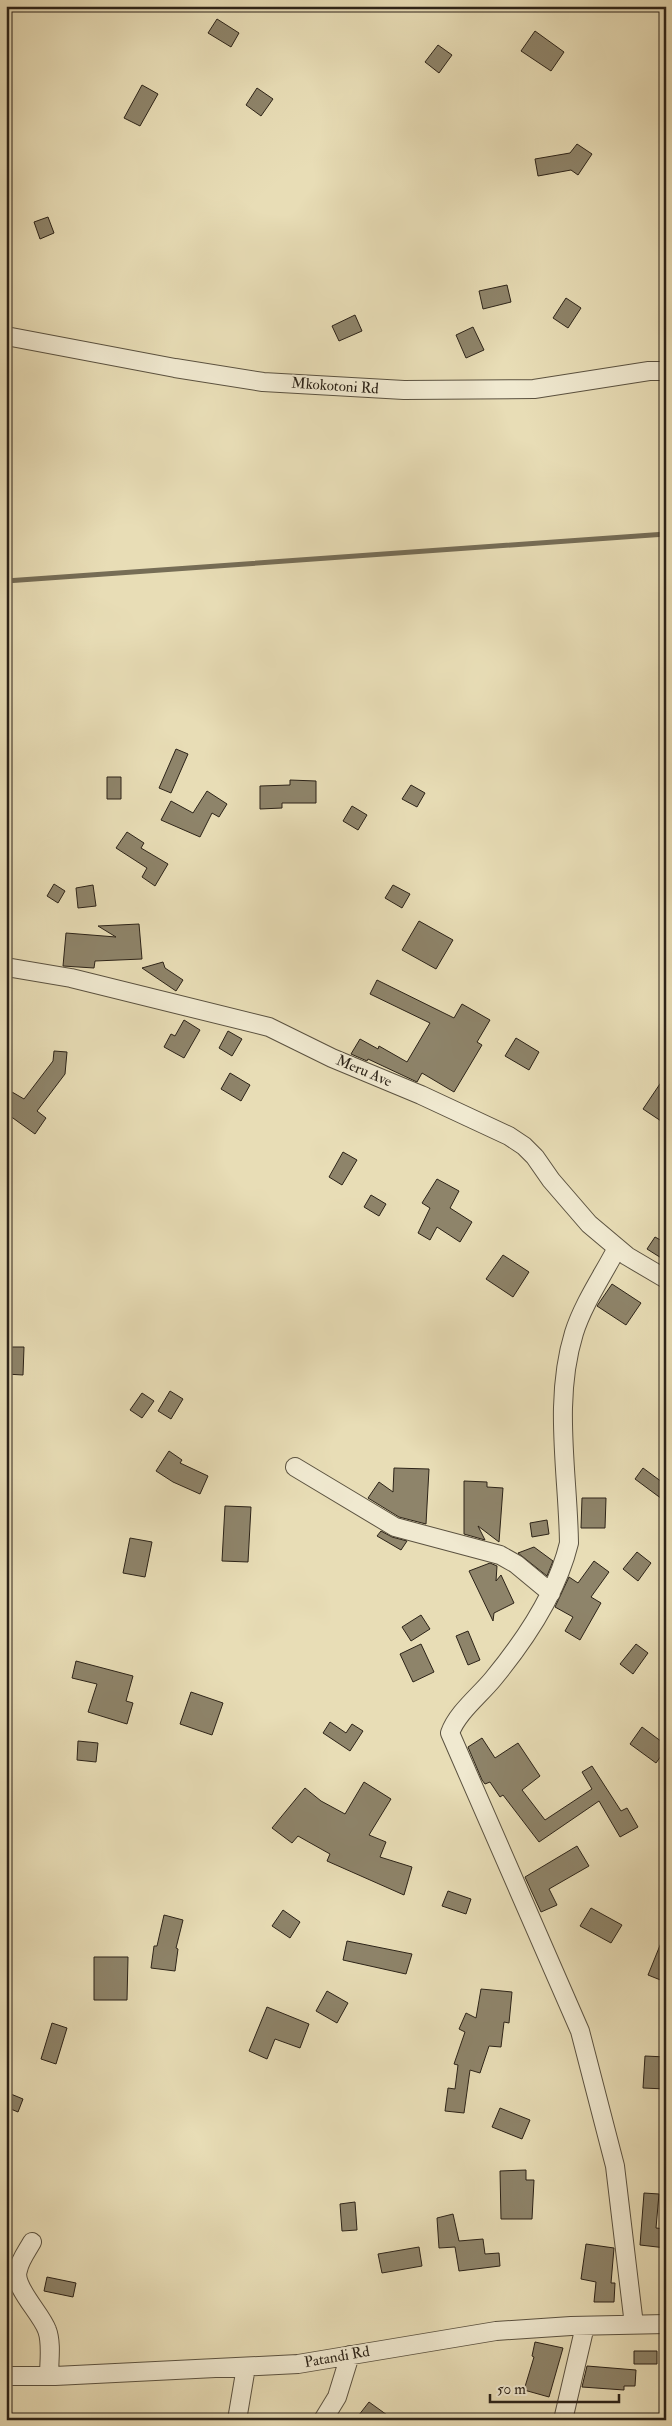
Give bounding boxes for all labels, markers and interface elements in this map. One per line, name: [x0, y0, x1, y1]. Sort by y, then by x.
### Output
street label: Mkokotoni Rd: [291, 373, 380, 399]
street label: Meru Ave: [333, 1051, 395, 1091]
street label: Patandi Rd: [303, 2342, 372, 2372]
scale bar: [490, 2371, 618, 2403]
text: 50 m: [497, 2380, 526, 2399]

